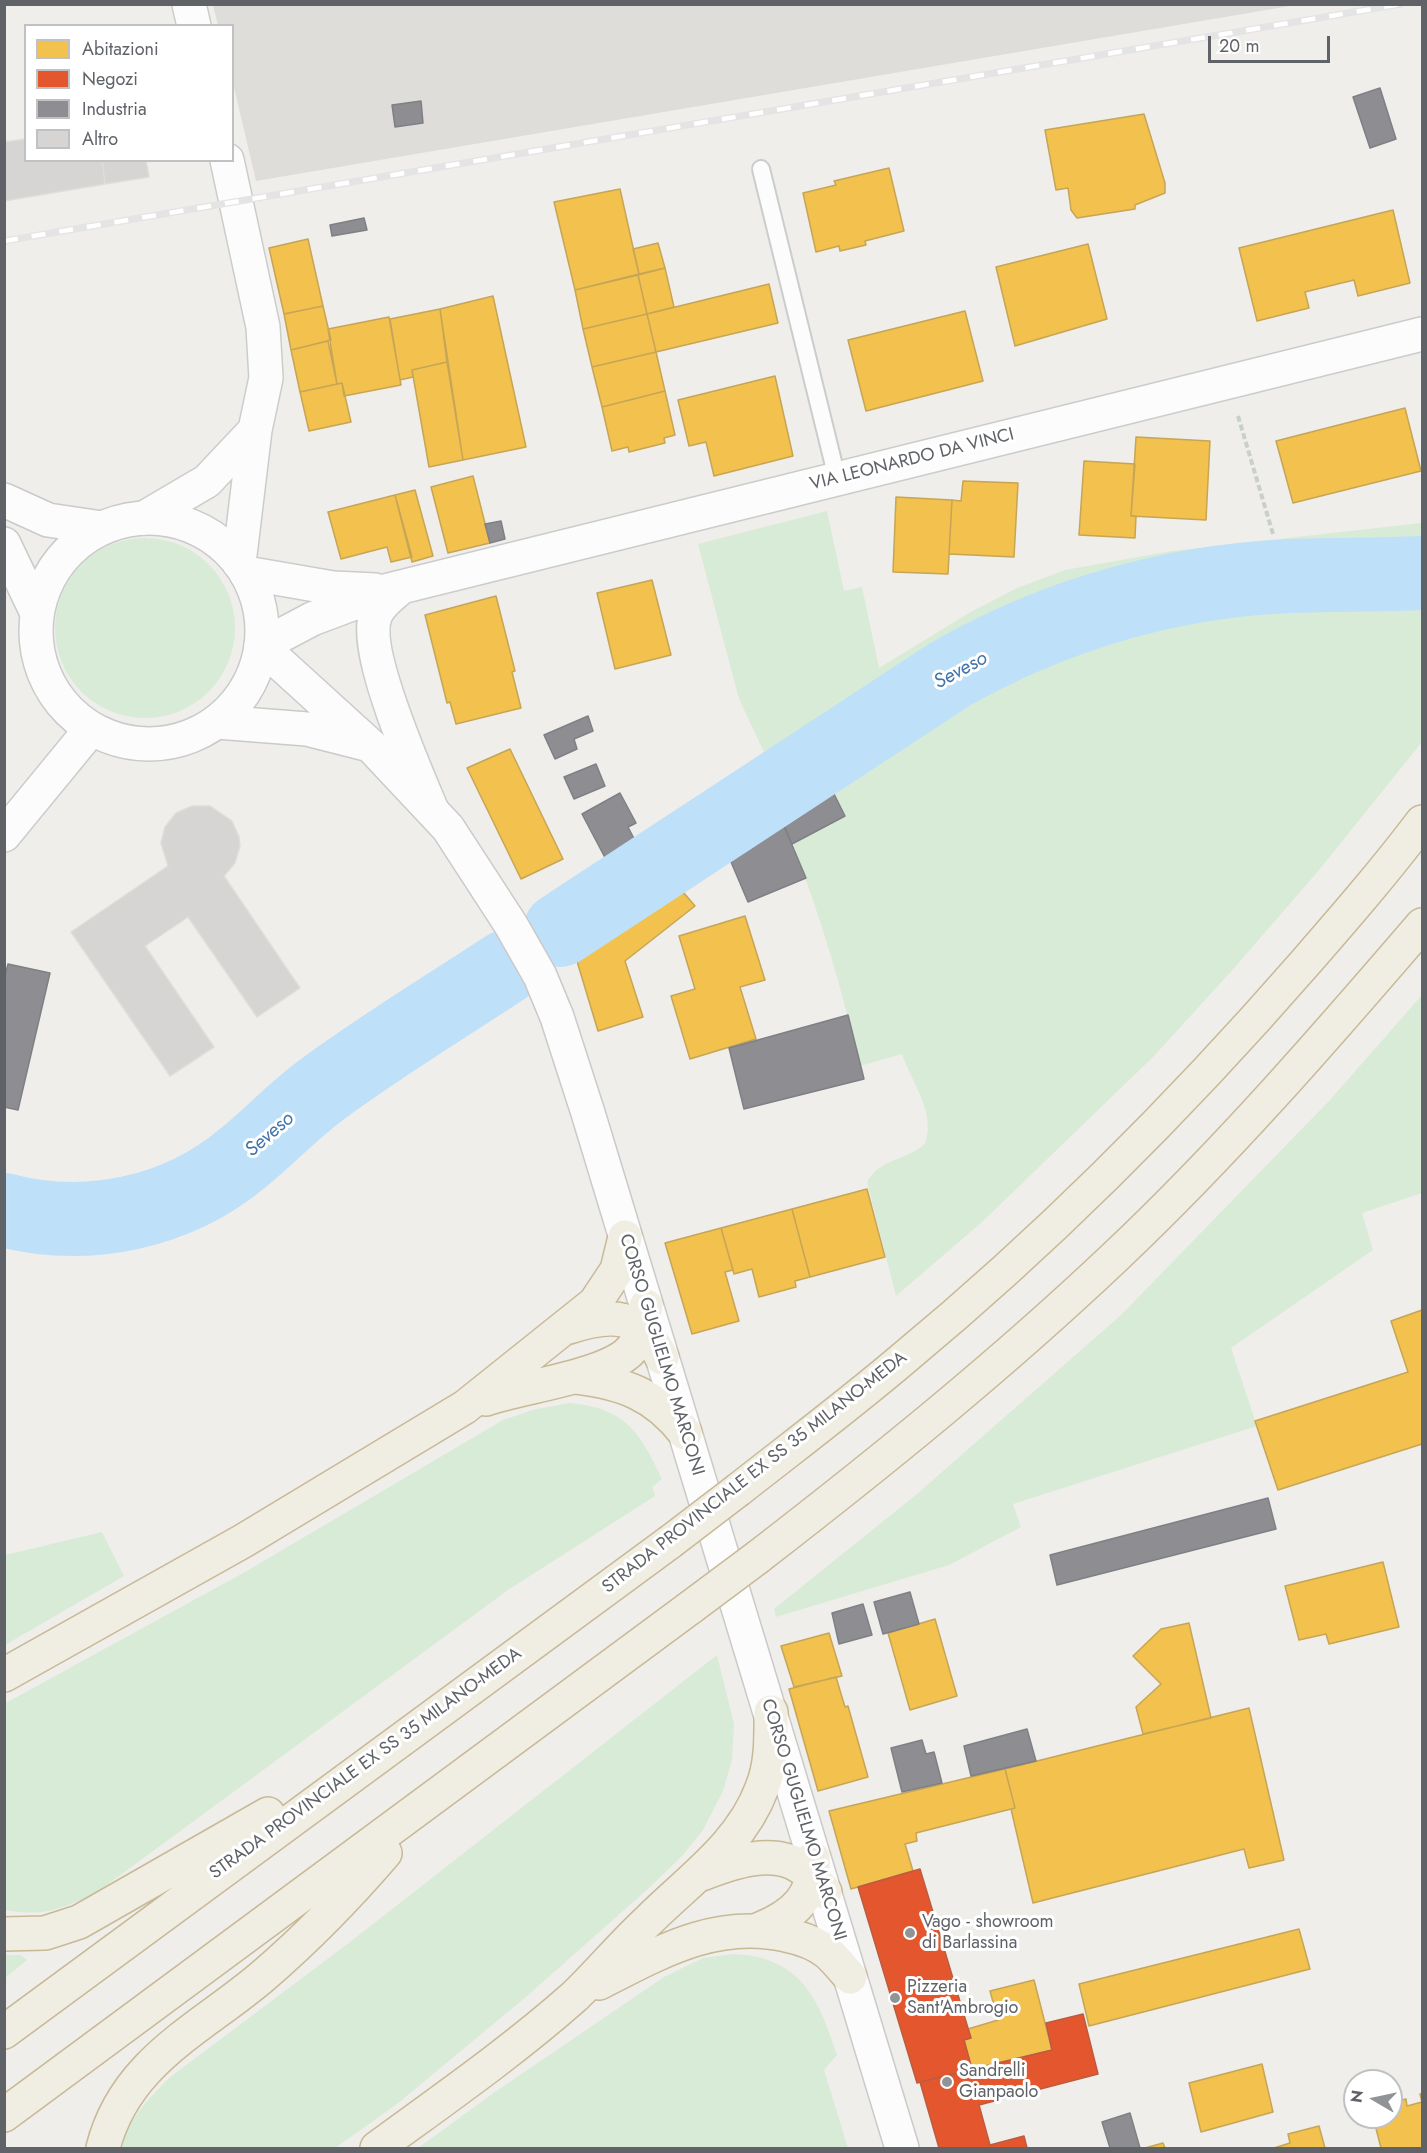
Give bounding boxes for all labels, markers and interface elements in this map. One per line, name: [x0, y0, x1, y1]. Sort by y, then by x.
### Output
legend: [24, 24, 234, 162]
scale bar: [1211, 24, 1332, 62]
text: 20 m: [1219, 33, 1259, 59]
text: Abitazioni: [82, 36, 159, 62]
text: Negozi: [82, 66, 138, 92]
text: Industria: [82, 96, 147, 122]
text: Altro: [82, 126, 118, 152]
street label: VIA LEONARDO DA VINCI: [808, 424, 1016, 496]
water label: Seveso: [930, 647, 992, 695]
water label: Seveso: [241, 1107, 299, 1163]
street label: CORSO GUGLIELMO MARCONI: [614, 1232, 708, 1478]
street label: STRADA PROVINCIALE EX SS 35 MILANO-MEDA: [598, 1347, 912, 1599]
street label: STRADA PROVINCIALE EX SS 35 MILANO-MEDA: [206, 1643, 526, 1885]
street label: CORSO GUGLIELMO MARCONI: [756, 1697, 850, 1943]
place label: Vago - showroom di Barlassina: [922, 1912, 1054, 1954]
marker: Vago - showroom di Barlassina: [903, 1926, 917, 1940]
place label: Pizzeria Sant'Ambrogio: [907, 1977, 1018, 2020]
marker: Pizzeria Sant'Ambrogio: [888, 1991, 902, 2005]
place label: Sandrelli Gianpaolo: [959, 2061, 1038, 2104]
north arrow: [1343, 2069, 1403, 2129]
marker: Sandrelli Gianpaolo: [940, 2075, 954, 2089]
text: N: [1344, 2088, 1369, 2104]

